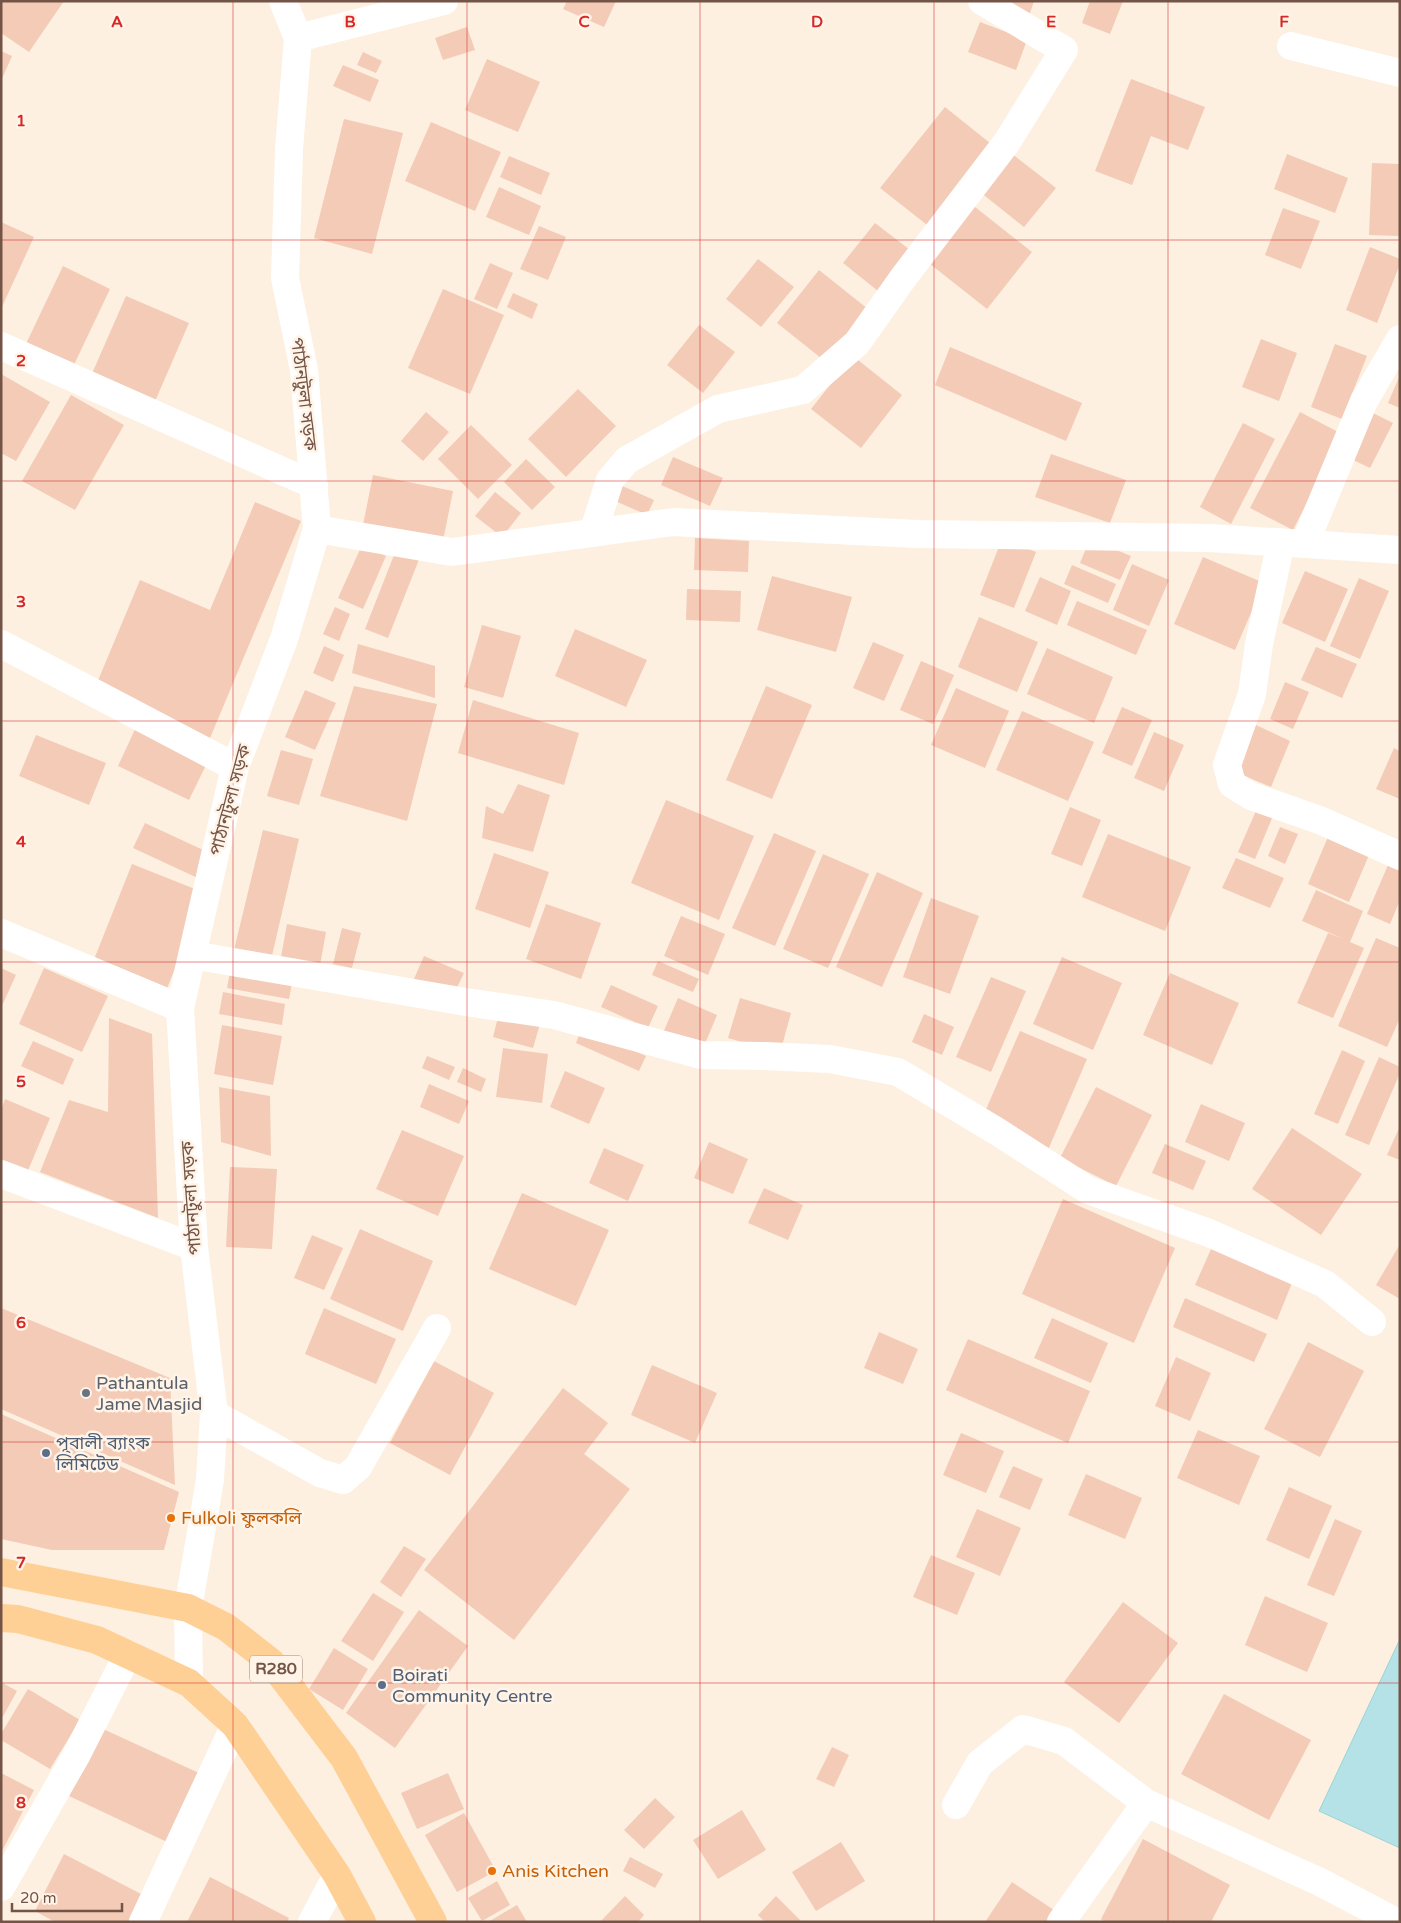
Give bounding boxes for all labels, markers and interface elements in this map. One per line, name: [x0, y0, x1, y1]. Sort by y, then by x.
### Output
text: A: [111, 12, 123, 32]
text: B: [344, 12, 356, 32]
text: C: [578, 12, 590, 32]
text: D: [811, 12, 823, 32]
text: E: [1046, 12, 1056, 32]
text: F: [1279, 12, 1289, 32]
text: 1: [16, 111, 26, 131]
street label: পাঠানটুলা সড়ক: [286, 336, 322, 452]
text: 2: [16, 351, 26, 371]
text: 3: [16, 592, 26, 612]
street label: পাঠানটুলা সড়ক: [205, 742, 256, 858]
text: 4: [16, 832, 26, 852]
text: 5: [16, 1072, 26, 1092]
street label: পাঠানটুলা সড়ক: [176, 1140, 206, 1256]
text: 6: [16, 1313, 26, 1333]
place label: Pathantula Jame Masjid: [96, 1372, 202, 1415]
marker: Pathantula Jame Masjid: [80, 1387, 92, 1399]
place label: পূবালী ব্যাংক লিমিটেড: [55, 1432, 150, 1475]
marker: পূবালী ব্যাংক লিমিটেড: [40, 1447, 52, 1459]
place label: Fulkoli ফুলকলি: [181, 1507, 302, 1529]
marker: Fulkoli ফুলকলি: [165, 1512, 177, 1524]
text: 7: [16, 1553, 26, 1573]
road number: R280: [250, 1656, 302, 1682]
place label: Boirati Community Centre: [392, 1664, 553, 1707]
marker: Boirati Community Centre: [376, 1679, 388, 1691]
text: 8: [16, 1793, 26, 1813]
place label: Anis Kitchen: [502, 1860, 609, 1882]
marker: Anis Kitchen: [486, 1865, 498, 1877]
scale bar: [12, 1880, 122, 1912]
text: 20 m: [20, 1889, 57, 1907]

